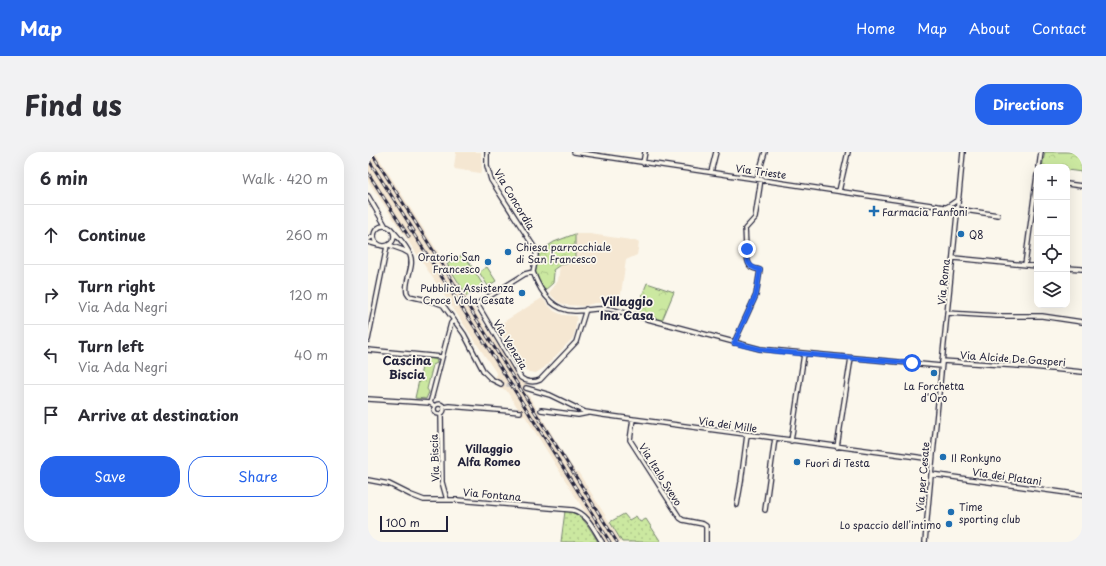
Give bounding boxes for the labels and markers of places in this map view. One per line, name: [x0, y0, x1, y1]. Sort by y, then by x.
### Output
place label: Farmacia Fanfoni: [882, 204, 968, 219]
marker: Farmacia Fanfoni: [869, 206, 879, 216]
place label: Q8: [969, 227, 983, 242]
marker: Q8: [956, 229, 966, 239]
place label: Chiesa parrocchiale di San Francesco: [516, 239, 611, 266]
marker: Chiesa parrocchiale di San Francesco: [503, 247, 513, 257]
place label: Oratorio San Francesco: [418, 249, 480, 276]
marker: Oratorio San Francesco: [483, 257, 493, 267]
place label: Pubblica Assistenza Croce Viola Cesate: [420, 280, 515, 307]
marker: Pubblica Assistenza Croce Viola Cesate: [517, 288, 527, 298]
marker: La Forchetta d'Oro: [929, 368, 939, 378]
place label: La Forchetta d'Oro: [904, 378, 965, 405]
place label: Il Ronkyno: [951, 450, 1001, 465]
marker: Il Ronkyno: [938, 452, 948, 462]
place label: Fuori di Testa: [805, 455, 870, 470]
marker: Fuori di Testa: [792, 457, 802, 467]
place label: Time sporting club: [959, 499, 1020, 526]
marker: Time sporting club: [946, 507, 956, 517]
place label: Lo spaccio dell'intimo: [840, 517, 941, 532]
marker: Lo spaccio dell'intimo: [944, 519, 954, 529]

